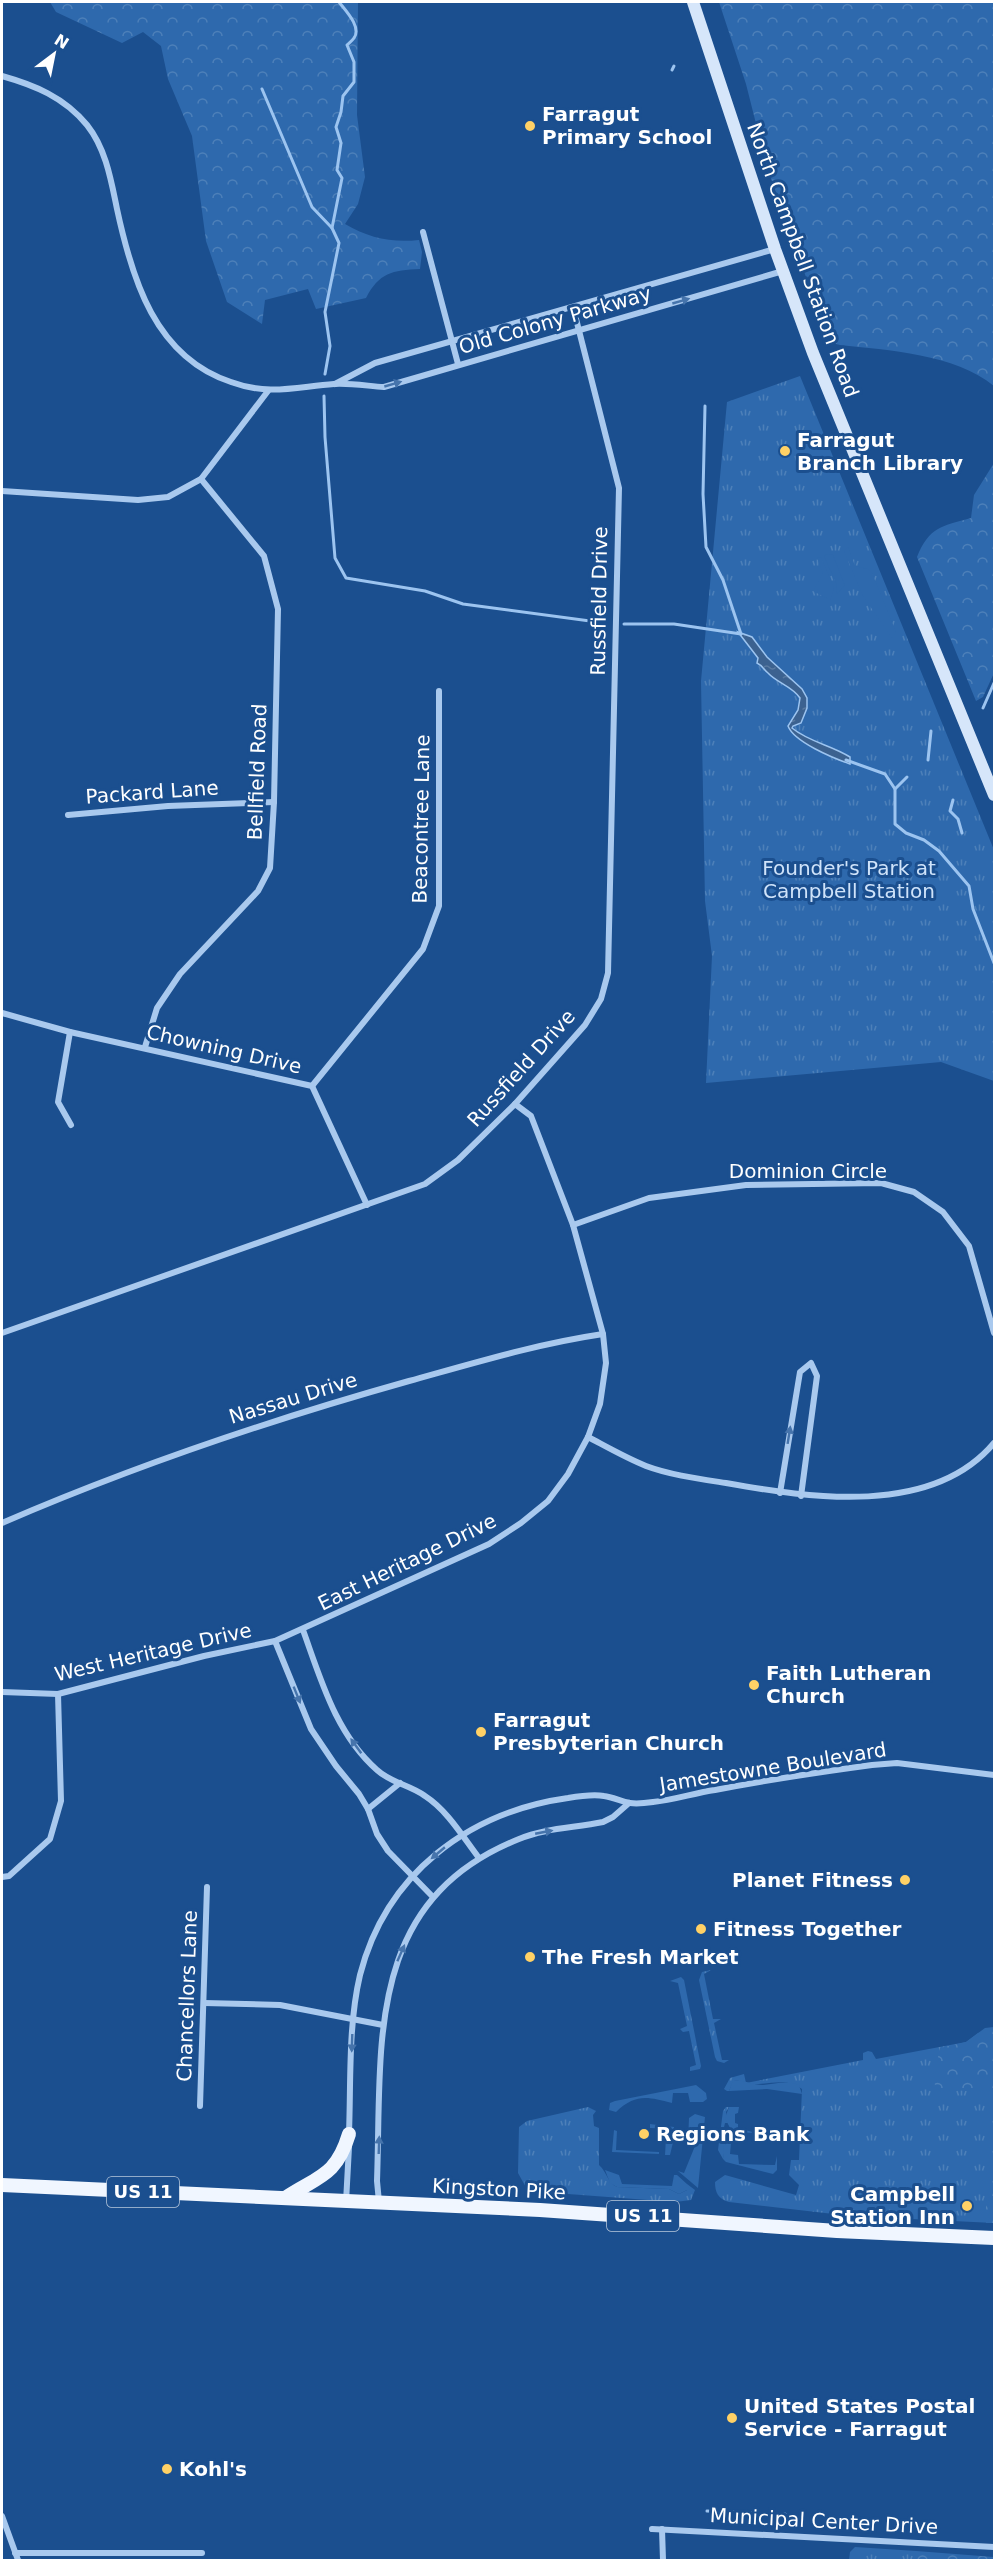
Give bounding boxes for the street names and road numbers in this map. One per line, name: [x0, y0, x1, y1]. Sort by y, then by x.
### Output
street label: North Campbell Station Road: [742, 119, 864, 401]
street label: Old Colony Parkway: [456, 281, 654, 359]
street label: Russfield Drive: [586, 526, 612, 676]
street label: Bellfield Road: [243, 703, 271, 841]
street label: Beacontree Lane: [408, 734, 434, 904]
street label: Packard Lane: [85, 775, 219, 809]
street label: Russfield Drive: [462, 1004, 580, 1132]
street label: Chowning Drive: [144, 1019, 304, 1079]
street label: Dominion Circle: [729, 1159, 887, 1183]
street label: Nassau Drive: [226, 1367, 360, 1429]
street label: East Heritage Drive: [314, 1508, 500, 1616]
street label: West Heritage Drive: [52, 1618, 254, 1686]
street label: Jamestowne Boulevard: [656, 1737, 888, 1797]
street label: Chancellors Lane: [172, 1910, 202, 2082]
street label: Kingston Pike: [431, 2174, 567, 2204]
road number: US 11: [107, 2177, 179, 2207]
road number: US 11: [607, 2201, 679, 2231]
street label: Municipal Center Drive: [709, 2503, 939, 2539]

